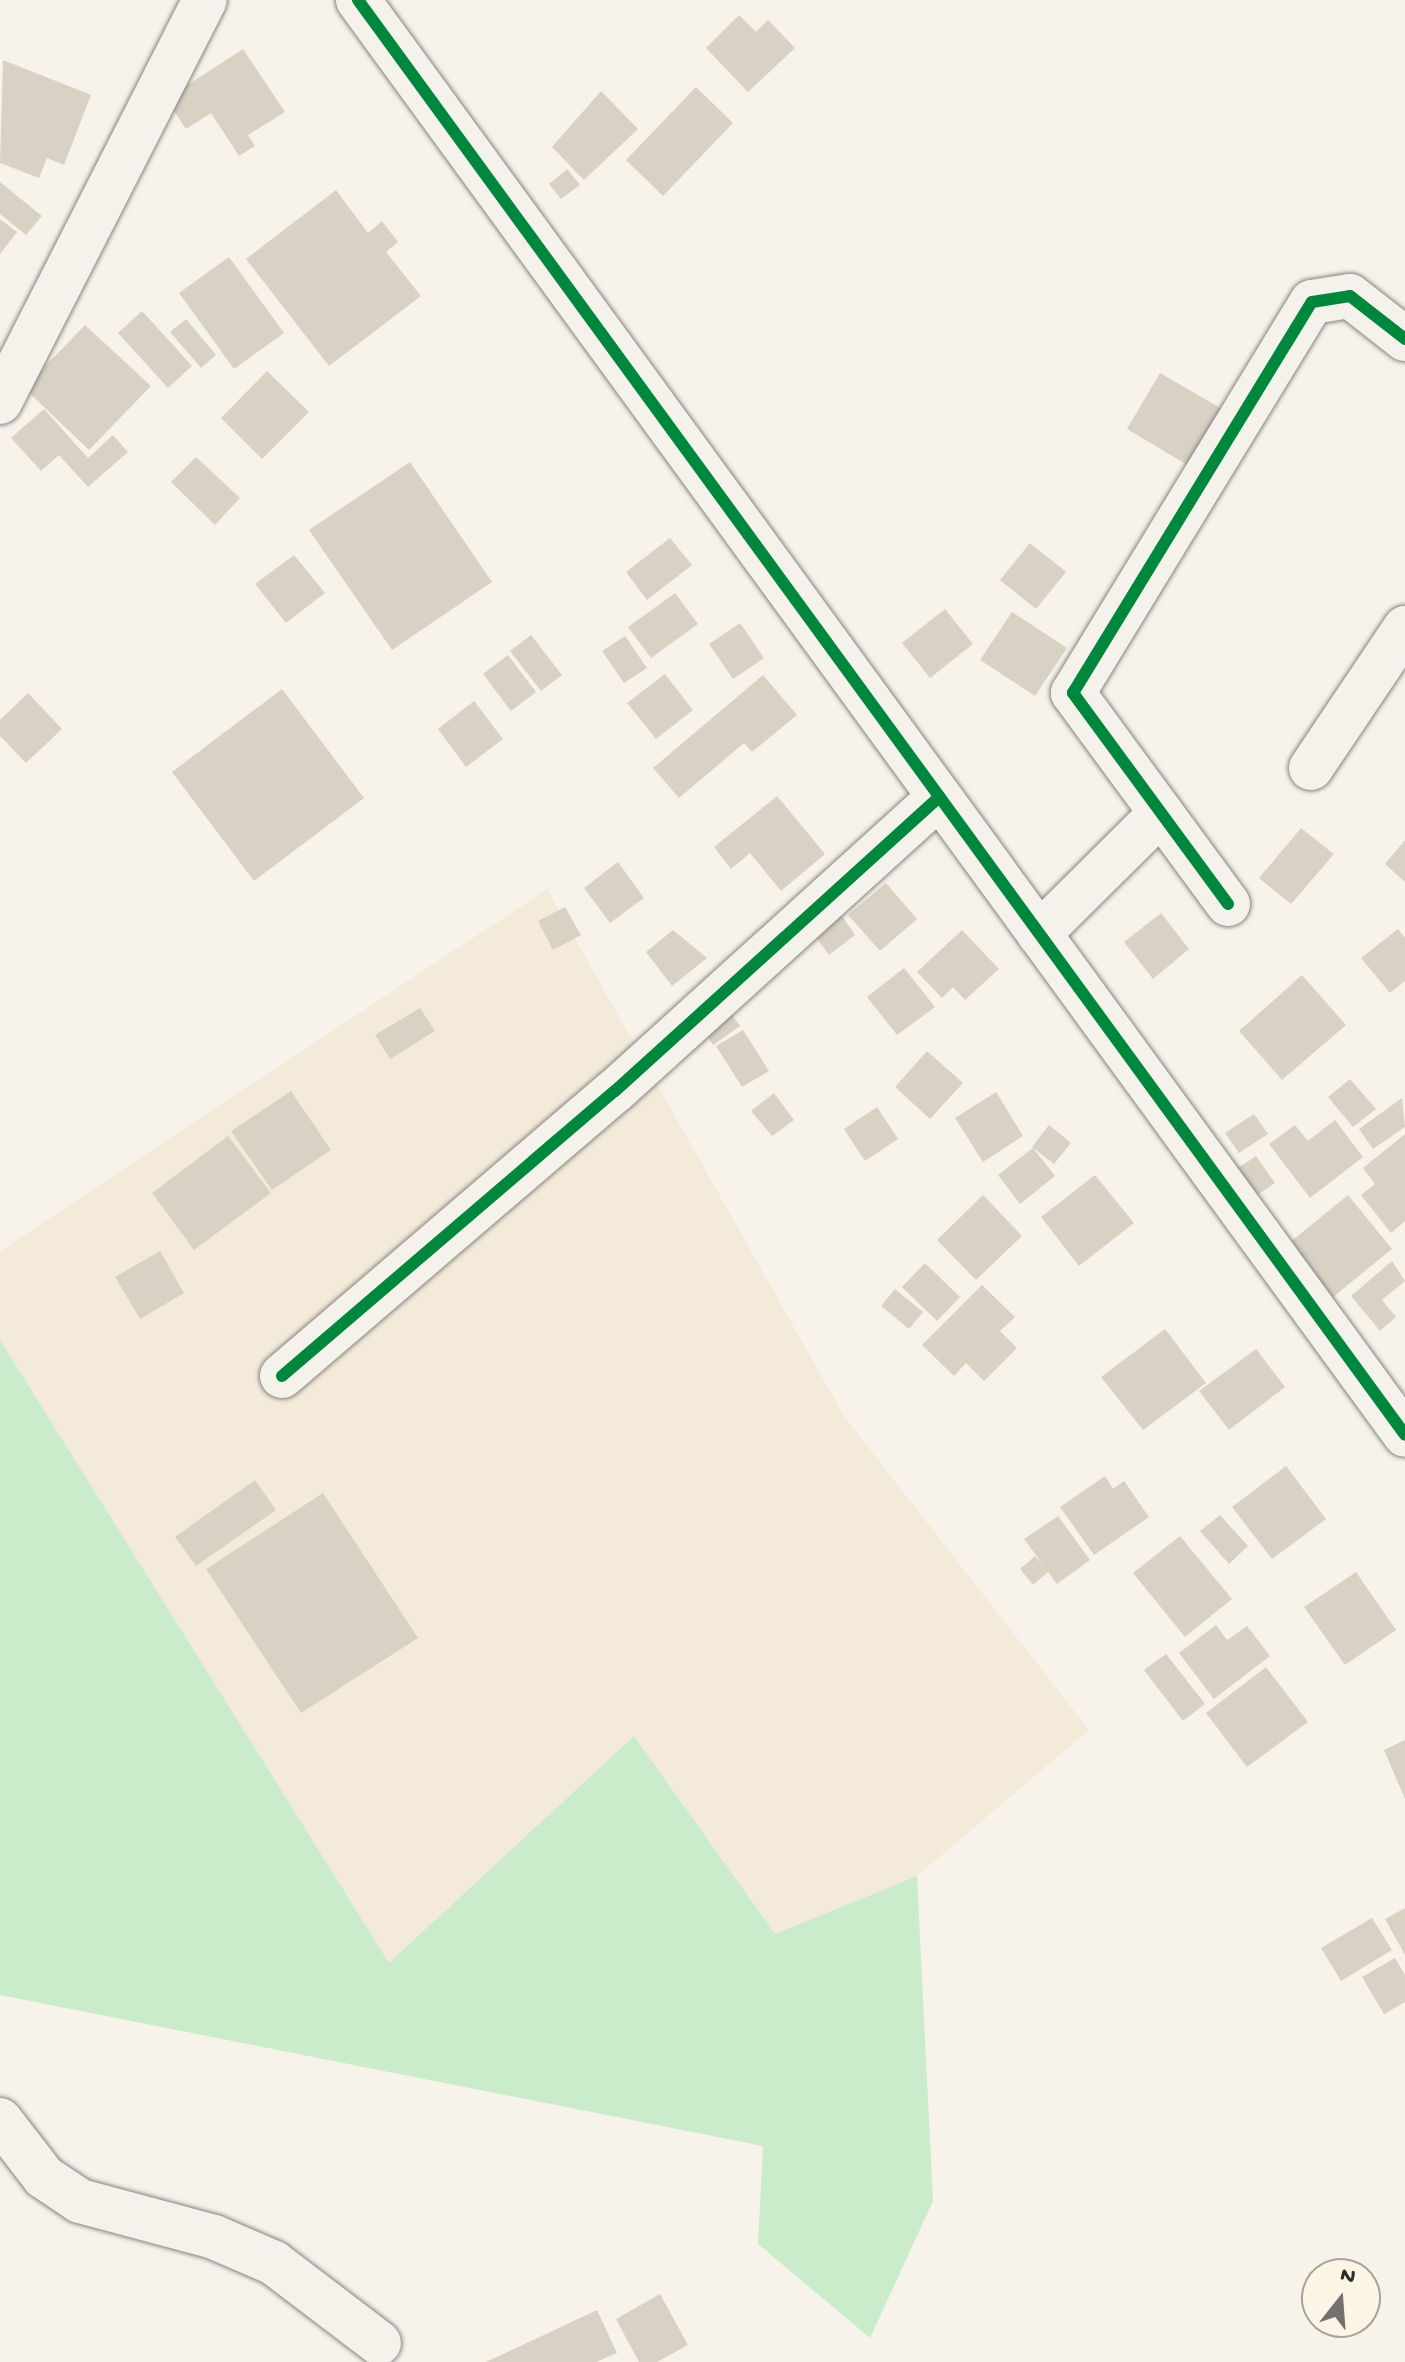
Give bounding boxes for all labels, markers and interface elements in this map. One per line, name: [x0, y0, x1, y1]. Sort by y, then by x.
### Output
north arrow: [1301, 2258, 1381, 2338]
text: N: [1337, 2262, 1358, 2291]

